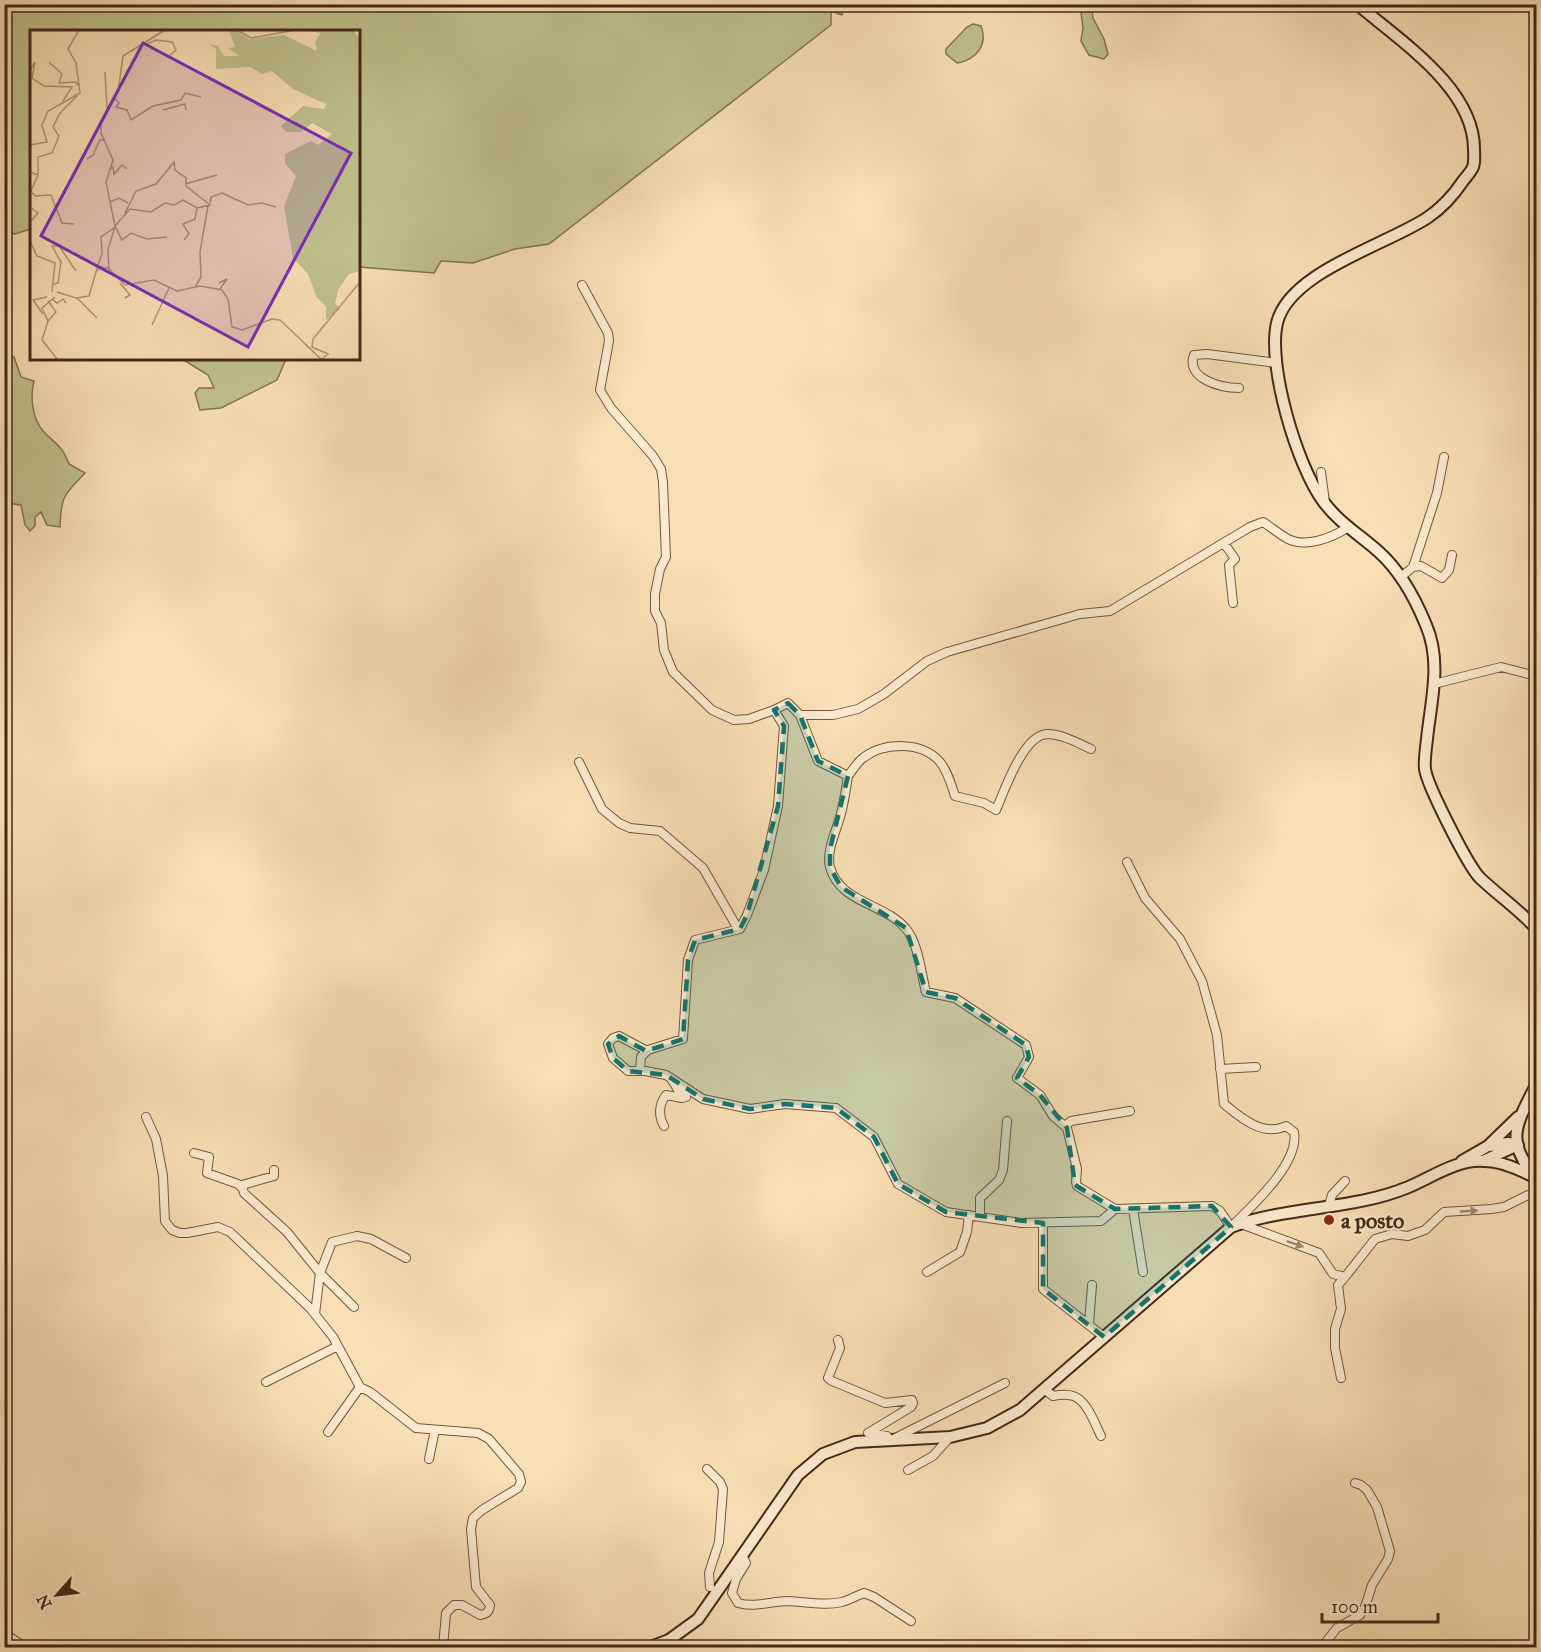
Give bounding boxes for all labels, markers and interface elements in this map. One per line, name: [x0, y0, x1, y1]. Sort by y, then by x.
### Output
inset map: [30, 30, 360, 360]
one-way arrow: [1460, 1206, 1479, 1215]
place label: a posto: [1341, 1207, 1404, 1234]
marker: a posto: [1322, 1213, 1336, 1227]
one-way arrow: [1286, 1240, 1304, 1250]
north arrow: [27, 1565, 87, 1625]
scale bar: [1322, 1586, 1438, 1624]
text: N: [32, 1591, 56, 1612]
text: 100 m: [1331, 1596, 1378, 1618]

